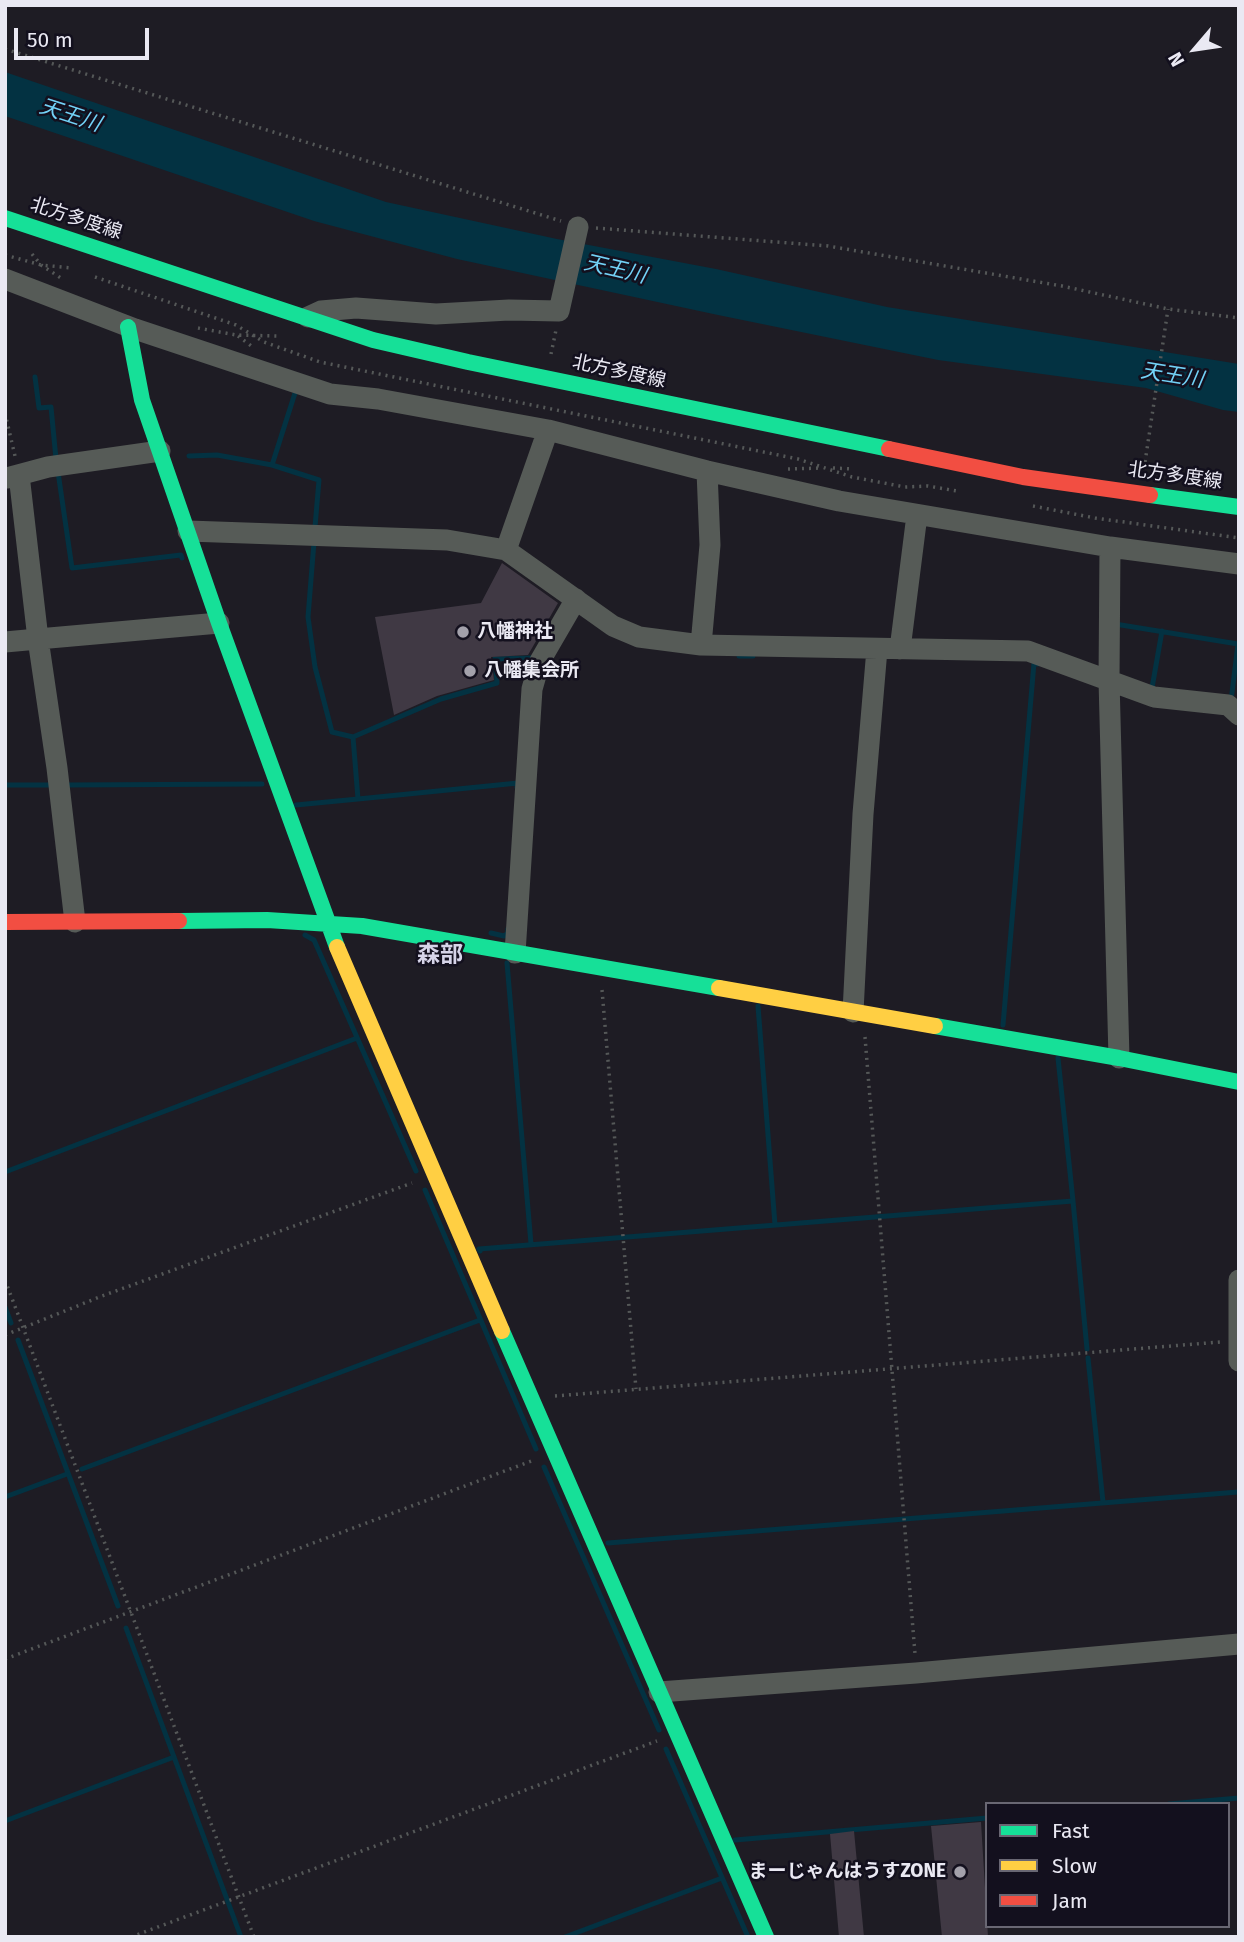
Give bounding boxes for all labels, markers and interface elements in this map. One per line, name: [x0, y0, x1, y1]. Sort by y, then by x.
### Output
scale bar: [18, 14, 152, 58]
north arrow: [1160, 14, 1230, 84]
text: 50 m: [27, 27, 73, 53]
text: N: [1163, 48, 1189, 71]
water label: 天王川: [36, 94, 104, 138]
street label: 北方多度線: [27, 193, 125, 245]
water label: 天王川: [581, 251, 649, 289]
street label: 北方多度線: [570, 351, 668, 393]
water label: 天王川: [1139, 359, 1205, 393]
street label: 北方多度線: [1126, 458, 1224, 494]
place label: 八幡神社: [477, 621, 553, 643]
marker: 八幡神社: [455, 624, 471, 640]
place label: 八幡集会所: [484, 660, 579, 682]
marker: 八幡集会所: [462, 663, 478, 679]
district label: 森部: [417, 942, 463, 970]
legend: [985, 1802, 1230, 1928]
text: Fast: [1052, 1818, 1090, 1844]
text: Slow: [1052, 1853, 1097, 1879]
place label: まーじゃんはうすZONE: [748, 1861, 946, 1883]
marker: まーじゃんはうすZONE: [952, 1864, 968, 1880]
text: Jam: [1052, 1888, 1088, 1914]

